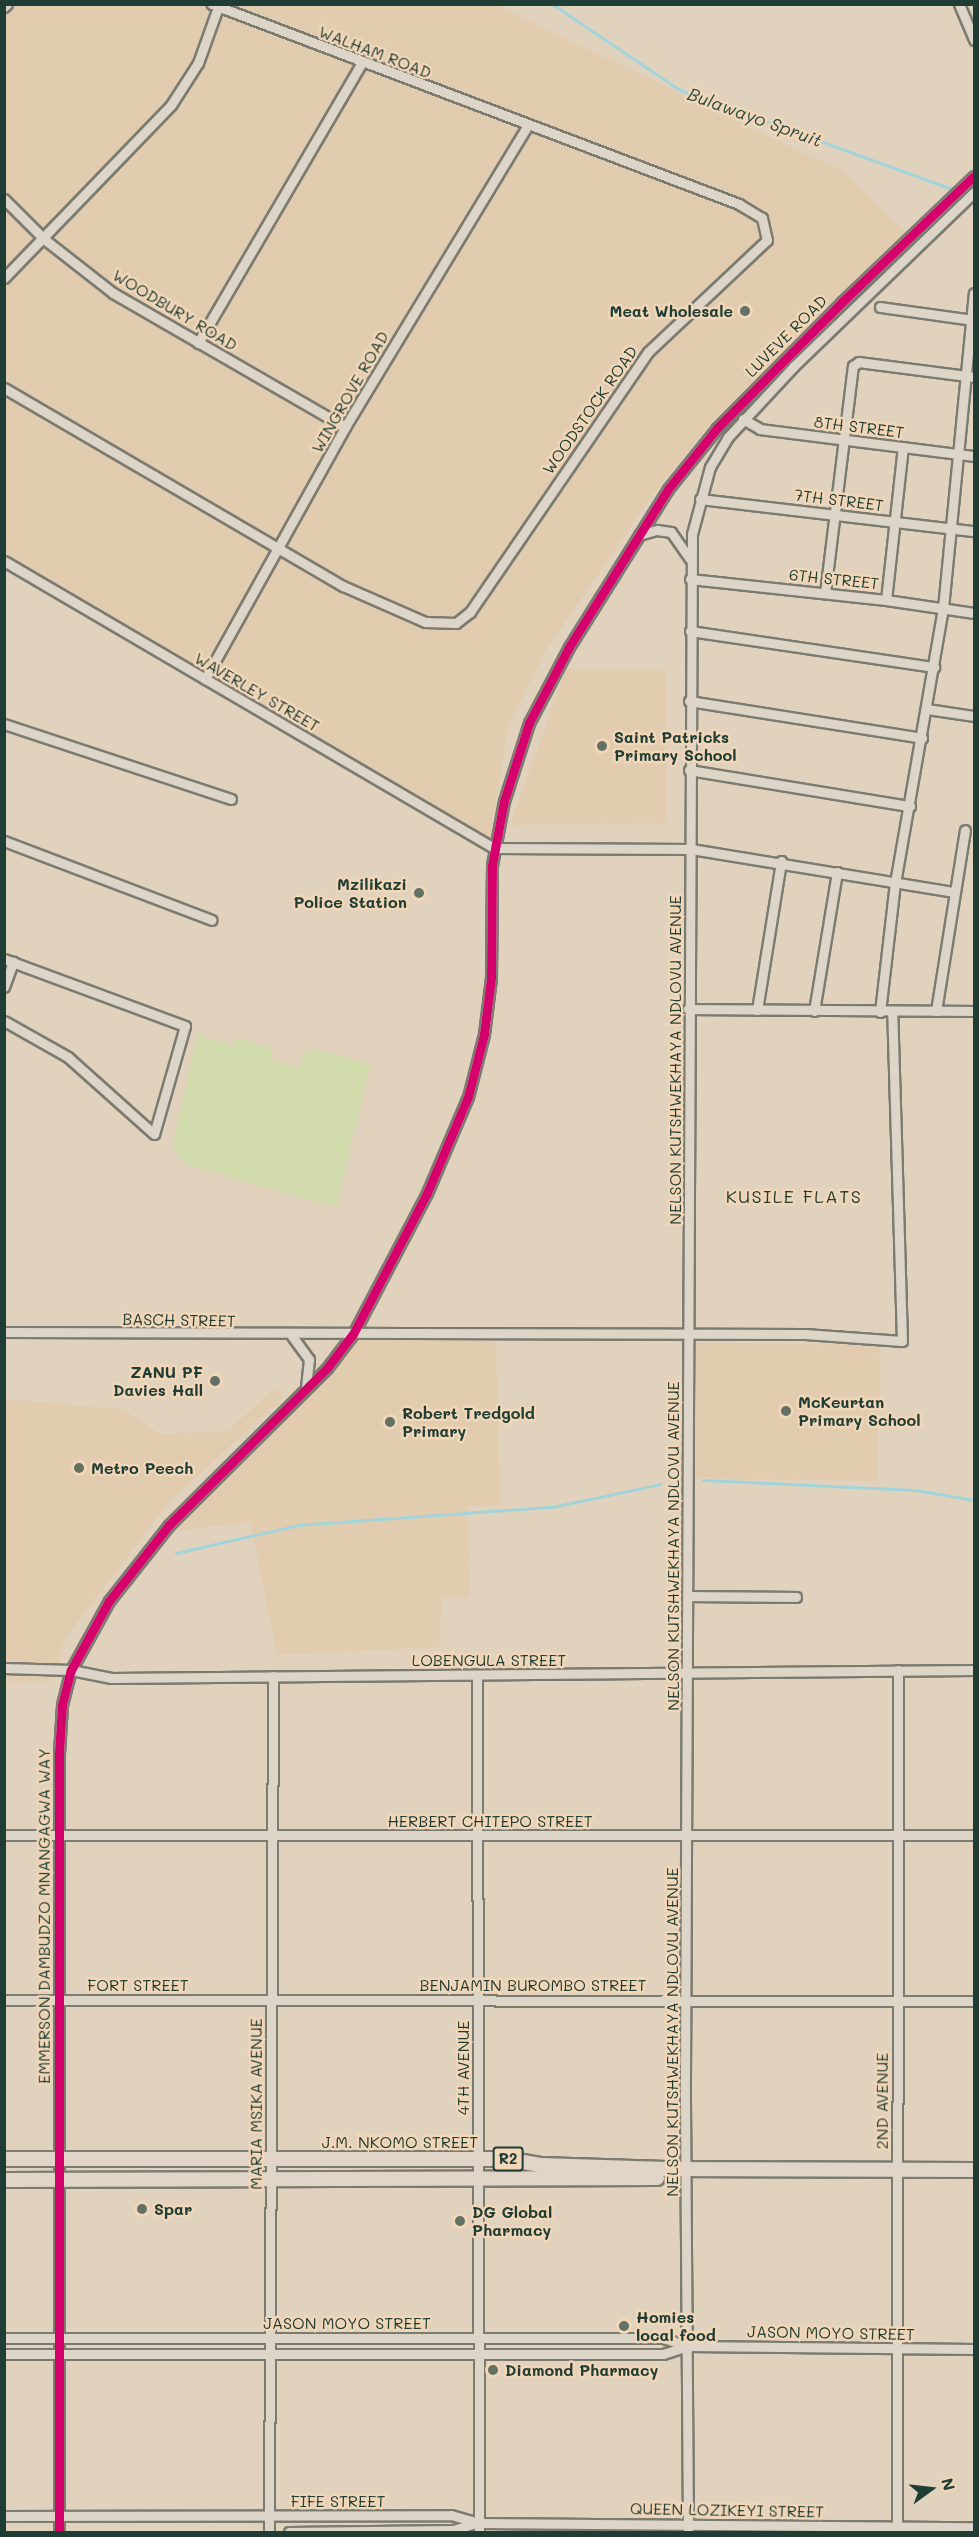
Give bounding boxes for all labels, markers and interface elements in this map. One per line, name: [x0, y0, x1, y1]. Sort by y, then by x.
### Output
street label: WALHAM ROAD: [316, 22, 434, 82]
water label: Bulawayo Spruit: [685, 83, 825, 151]
street label: WOODBURY ROAD: [109, 265, 241, 355]
street label: LUVEVE ROAD: [741, 291, 831, 381]
place label: Meat Wholesale: [610, 301, 733, 321]
marker: Meat Wholesale: [738, 304, 752, 318]
street label: WINGROVE ROAD: [307, 328, 393, 456]
street label: WOODSTOCK ROAD: [538, 342, 642, 478]
street label: 8TH STREET: [813, 412, 905, 442]
street label: 7TH STREET: [793, 485, 885, 515]
street label: 6TH STREET: [788, 565, 880, 593]
street label: WAVERLEY STREET: [191, 648, 323, 736]
place label: Saint Patricks Primary School: [614, 727, 737, 765]
marker: Saint Patricks Primary School: [595, 739, 609, 753]
place label: Mzilikazi Police Station: [293, 874, 407, 912]
marker: Mzilikazi Police Station: [412, 886, 426, 900]
street label: NELSON KUTSHWEKHAYA NDLOVU AVENUE: [665, 895, 685, 1225]
district label: KUSILE FLATS: [726, 1185, 862, 1207]
street label: BASCH STREET: [122, 1309, 236, 1331]
place label: ZANU PF Davies Hall: [113, 1362, 203, 1400]
marker: ZANU PF Davies Hall: [208, 1374, 222, 1388]
street label: NELSON KUTSHWEKHAYA NDLOVU AVENUE: [663, 1381, 683, 1711]
place label: McKeurtan Primary School: [798, 1392, 921, 1430]
place label: Robert Tredgold Primary: [402, 1403, 535, 1441]
marker: McKeurtan Primary School: [779, 1404, 793, 1418]
marker: Robert Tredgold Primary: [383, 1415, 397, 1429]
place label: Metro Peech: [91, 1458, 193, 1478]
marker: Metro Peech: [72, 1461, 86, 1475]
street label: LOBENGULA STREET: [412, 1650, 566, 1670]
street label: EMMERSON DAMBUDZO MNANGAGWA WAY: [34, 1748, 54, 2084]
street label: HERBERT CHITEPO STREET: [387, 1811, 593, 1831]
street label: NELSON KUTSHWEKHAYA NDLOVU AVENUE: [662, 1867, 682, 2197]
street label: FORT STREET: [87, 1975, 189, 1995]
street label: BENJAMIN BUROMBO STREET: [420, 1975, 646, 1995]
street label: MARIA MSIKA AVENUE: [246, 2018, 266, 2190]
street label: 4TH AVENUE: [453, 2021, 473, 2115]
street label: 2ND AVENUE: [872, 2053, 892, 2149]
street label: J.M. NKOMO STREET: [322, 2132, 478, 2152]
road number: R2: [492, 2147, 524, 2171]
place label: Spar: [154, 2199, 192, 2219]
marker: Spar: [135, 2202, 149, 2216]
place label: DG Global Pharmacy: [472, 2202, 552, 2240]
marker: DG Global Pharmacy: [453, 2214, 467, 2228]
place label: Homies local food: [636, 2307, 716, 2345]
street label: JASON MOYO STREET: [263, 2313, 431, 2333]
marker: Homies local food: [617, 2319, 631, 2333]
street label: JASON MOYO STREET: [747, 2322, 915, 2344]
place label: Diamond Pharmacy: [505, 2360, 658, 2380]
marker: Diamond Pharmacy: [486, 2363, 500, 2377]
north arrow: [901, 2459, 961, 2519]
text: N: [937, 2476, 961, 2493]
street label: FIFE STREET: [291, 2491, 385, 2511]
street label: QUEEN LOZIKEYI STREET: [630, 2499, 824, 2521]

